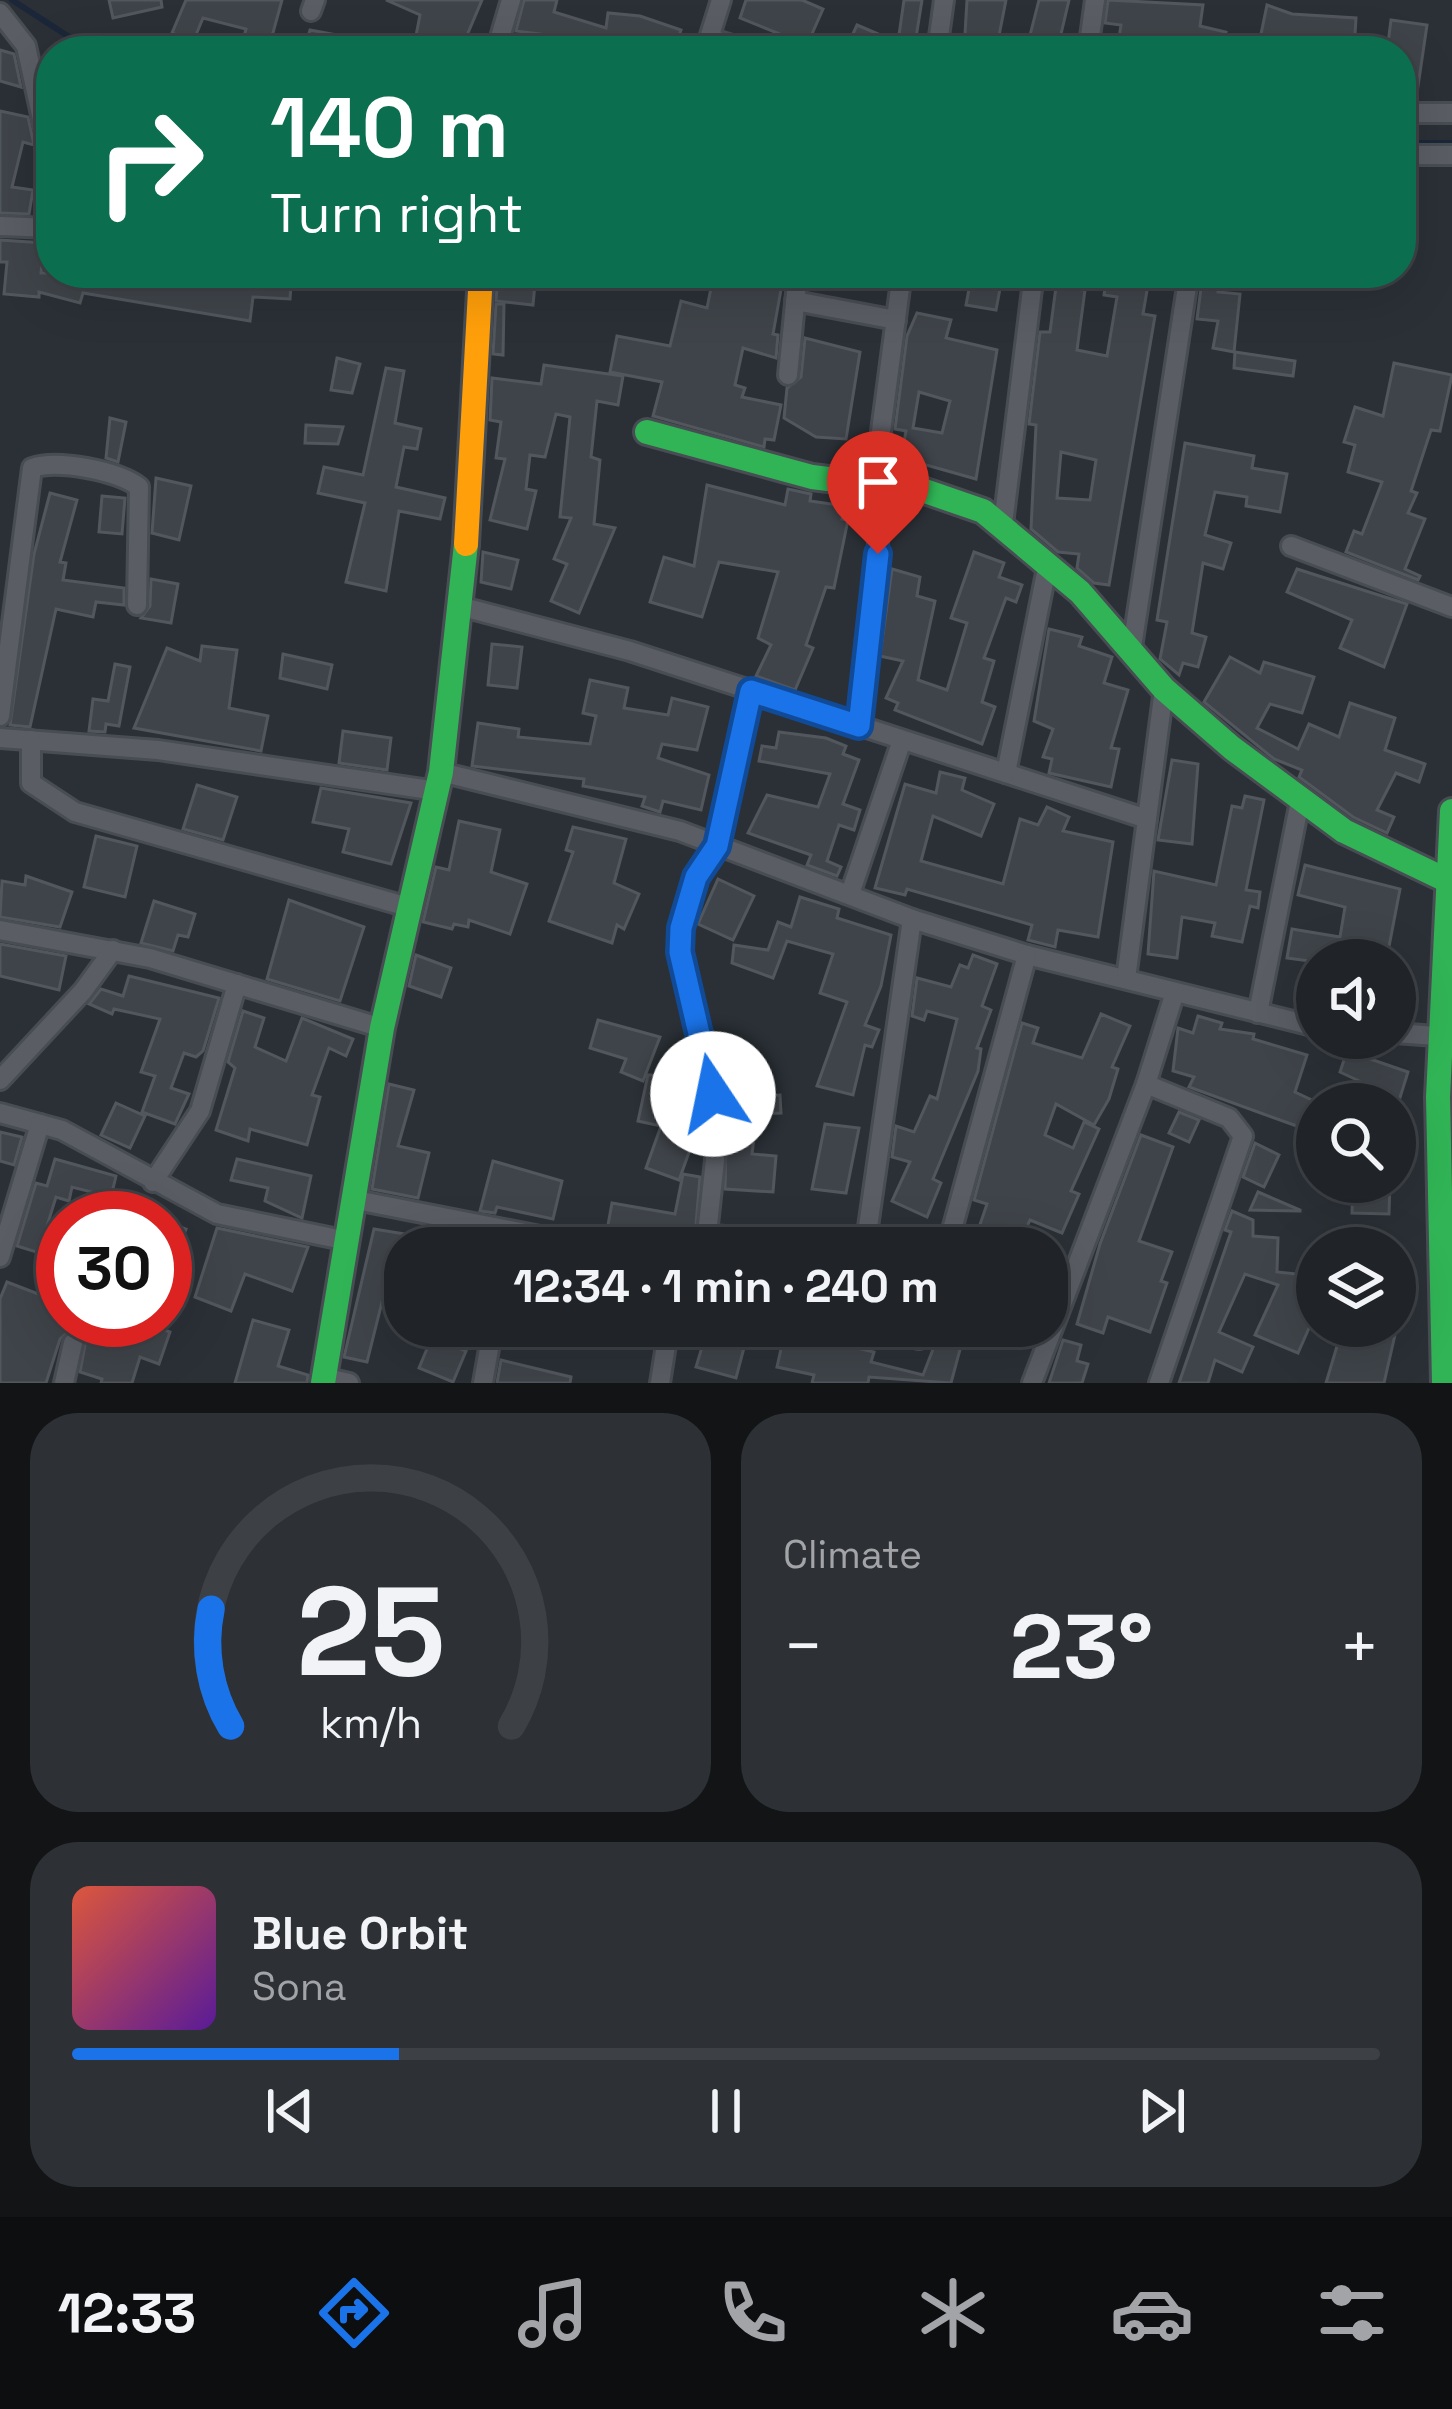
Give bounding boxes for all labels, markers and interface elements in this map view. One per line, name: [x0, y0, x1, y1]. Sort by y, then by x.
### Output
text: 140 m: [270, 74, 509, 182]
icon: right: [72, 84, 228, 240]
text: Turn right: [270, 179, 523, 248]
pin: [827, 431, 929, 554]
icon: arrive: [845, 449, 911, 515]
map controls: [1296, 939, 1416, 1347]
button: sound: [1296, 939, 1416, 1059]
position arrow: [650, 1031, 776, 1157]
button: search: [1296, 1083, 1416, 1203]
speed limit sign: 30: [36, 1191, 192, 1347]
button: layers: [1296, 1227, 1416, 1347]
text: 12:34 · 1 min · 240 m: [513, 1258, 939, 1315]
text: Climate: [783, 1530, 922, 1579]
text: 25: [296, 1552, 445, 1711]
text: 23°: [1010, 1589, 1153, 1704]
text: −: [783, 1604, 824, 1688]
text: +: [1339, 1604, 1380, 1688]
text: km/h: [319, 1695, 422, 1750]
text: Blue Orbit: [252, 1905, 468, 1962]
text: Sona: [252, 1962, 346, 2011]
icon: previous: [257, 2078, 323, 2144]
icon: pause: [693, 2078, 759, 2144]
icon: next: [1129, 2078, 1195, 2144]
icon: directions: [312, 2271, 396, 2355]
icon: music: [511, 2271, 595, 2355]
icon: phone: [711, 2271, 795, 2355]
icon: climate: [911, 2271, 995, 2355]
icon: car: [1110, 2271, 1194, 2355]
icon: filters: [1310, 2271, 1394, 2355]
text: 12:33: [58, 2279, 196, 2348]

